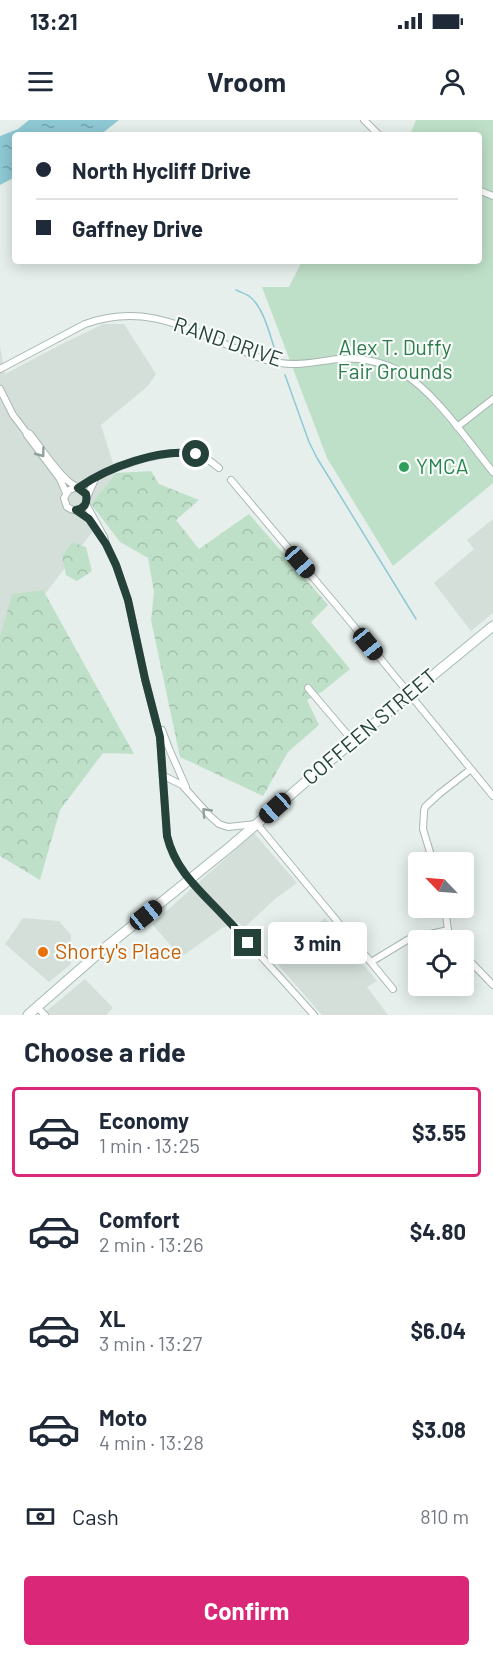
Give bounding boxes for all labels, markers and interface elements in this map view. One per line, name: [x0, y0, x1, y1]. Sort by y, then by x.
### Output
text: 13:21: [30, 8, 78, 34]
icon: menu: [24, 65, 57, 98]
text: Vroom: [207, 65, 286, 97]
icon: person: [436, 65, 469, 98]
text: North Hycliff Drive: [72, 157, 251, 183]
text: Gaffney Drive: [72, 215, 203, 241]
street label: RAND DRIVE: [171, 310, 286, 371]
park label: Alex T. Duffy Fair Grounds: [337, 334, 453, 383]
route start: [182, 440, 209, 467]
one-way arrow: [33, 447, 44, 458]
place label: YMCA: [416, 453, 469, 478]
marker: YMCA: [397, 460, 411, 474]
car: [281, 543, 319, 581]
car: [350, 624, 386, 664]
street label: COFFEEN STREET: [297, 662, 441, 789]
car: [256, 789, 294, 827]
one-way arrow: [202, 808, 213, 818]
north arrow: [408, 852, 474, 918]
map controls: [408, 852, 474, 996]
car: [126, 897, 166, 933]
callout: 3 min: [269, 922, 368, 964]
route end: [234, 929, 261, 956]
button: locate: [408, 930, 474, 996]
text: 3 min: [294, 931, 341, 955]
place label: Shorty's Place: [55, 938, 182, 963]
marker: Shorty's Place: [36, 945, 50, 959]
text: Choose a ride: [24, 1035, 186, 1067]
icon: car: [27, 1105, 81, 1159]
text: Economy: [99, 1107, 189, 1133]
text: $3.55: [412, 1119, 466, 1145]
text: 1 min · 13:25: [99, 1133, 200, 1157]
icon: car: [27, 1204, 81, 1258]
text: Comfort: [99, 1206, 180, 1232]
text: $4.80: [410, 1218, 466, 1244]
text: 2 min · 13:26: [99, 1232, 203, 1256]
icon: car: [27, 1303, 81, 1357]
text: XL: [99, 1305, 125, 1331]
text: $6.04: [410, 1317, 466, 1343]
text: 3 min · 13:27: [99, 1331, 202, 1355]
icon: car: [27, 1402, 81, 1456]
text: Moto: [99, 1404, 147, 1430]
text: $3.08: [412, 1416, 466, 1442]
text: 4 min · 13:28: [99, 1430, 204, 1454]
icon: cash: [24, 1500, 57, 1533]
text: Cash: [72, 1503, 119, 1529]
text: 810 m: [420, 1504, 469, 1528]
button: Confirm: [24, 1576, 469, 1645]

